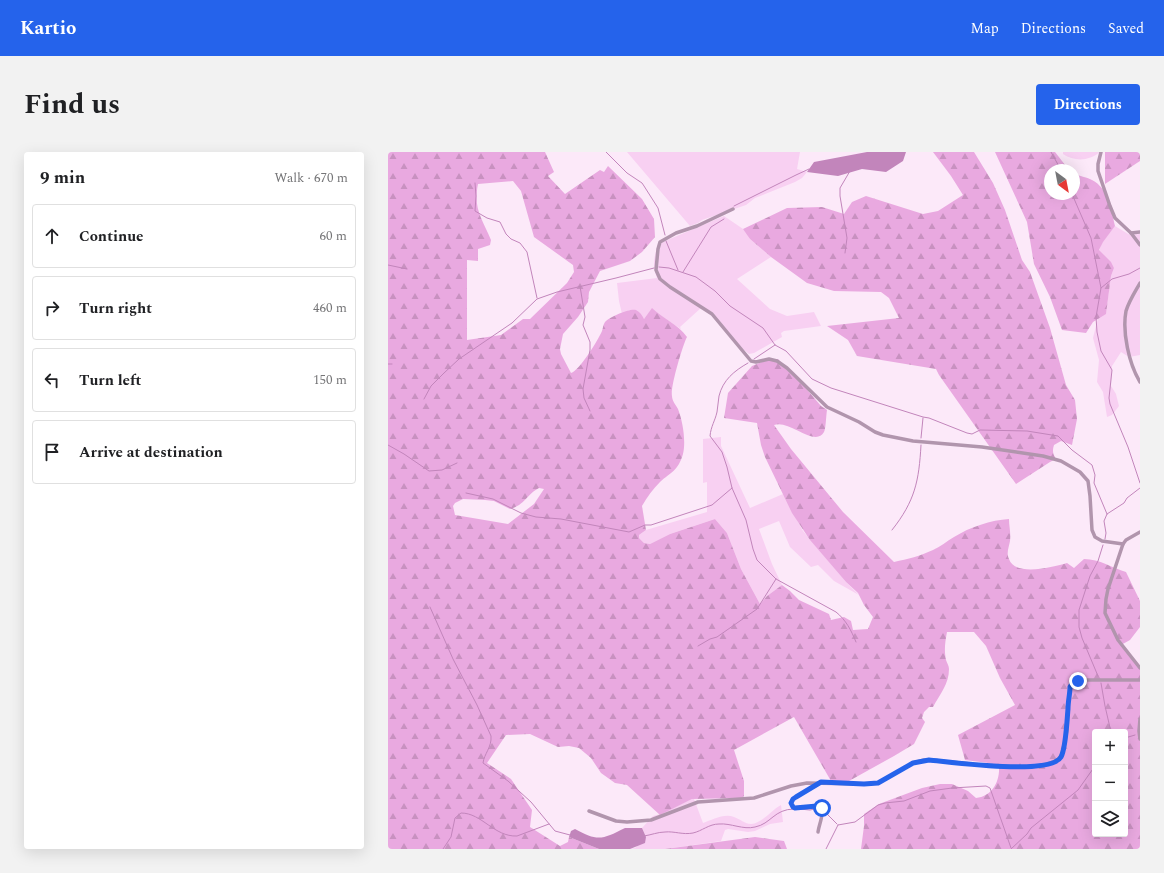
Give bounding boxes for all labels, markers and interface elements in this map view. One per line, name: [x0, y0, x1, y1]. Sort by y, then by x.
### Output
text: Kartio: [20, 14, 76, 43]
text: Map: [971, 18, 999, 39]
text: Directions: [1021, 18, 1086, 39]
text: Saved: [1108, 18, 1144, 39]
text: Find us: [24, 83, 120, 126]
button: Directions: [1036, 84, 1140, 125]
north arrow: [1044, 164, 1080, 200]
text: 9 min: [40, 165, 85, 191]
text: Walk · 670 m: [274, 168, 348, 188]
icon: ahead: [41, 225, 63, 247]
text: Continue: [79, 225, 144, 248]
text: 60 m: [320, 226, 347, 246]
icon: right: [41, 297, 63, 319]
text: Turn right: [79, 297, 152, 320]
text: 460 m: [313, 298, 347, 318]
icon: left: [41, 369, 63, 391]
text: Turn left: [79, 369, 141, 392]
text: 150 m: [313, 370, 347, 390]
icon: arrive: [41, 441, 63, 463]
text: Arrive at destination: [79, 441, 223, 464]
route end: [1069, 672, 1087, 690]
map controls: [1092, 729, 1128, 837]
button: +: [1092, 729, 1128, 765]
button: −: [1092, 765, 1128, 801]
route start: [813, 799, 831, 817]
button: layers: [1092, 801, 1128, 837]

